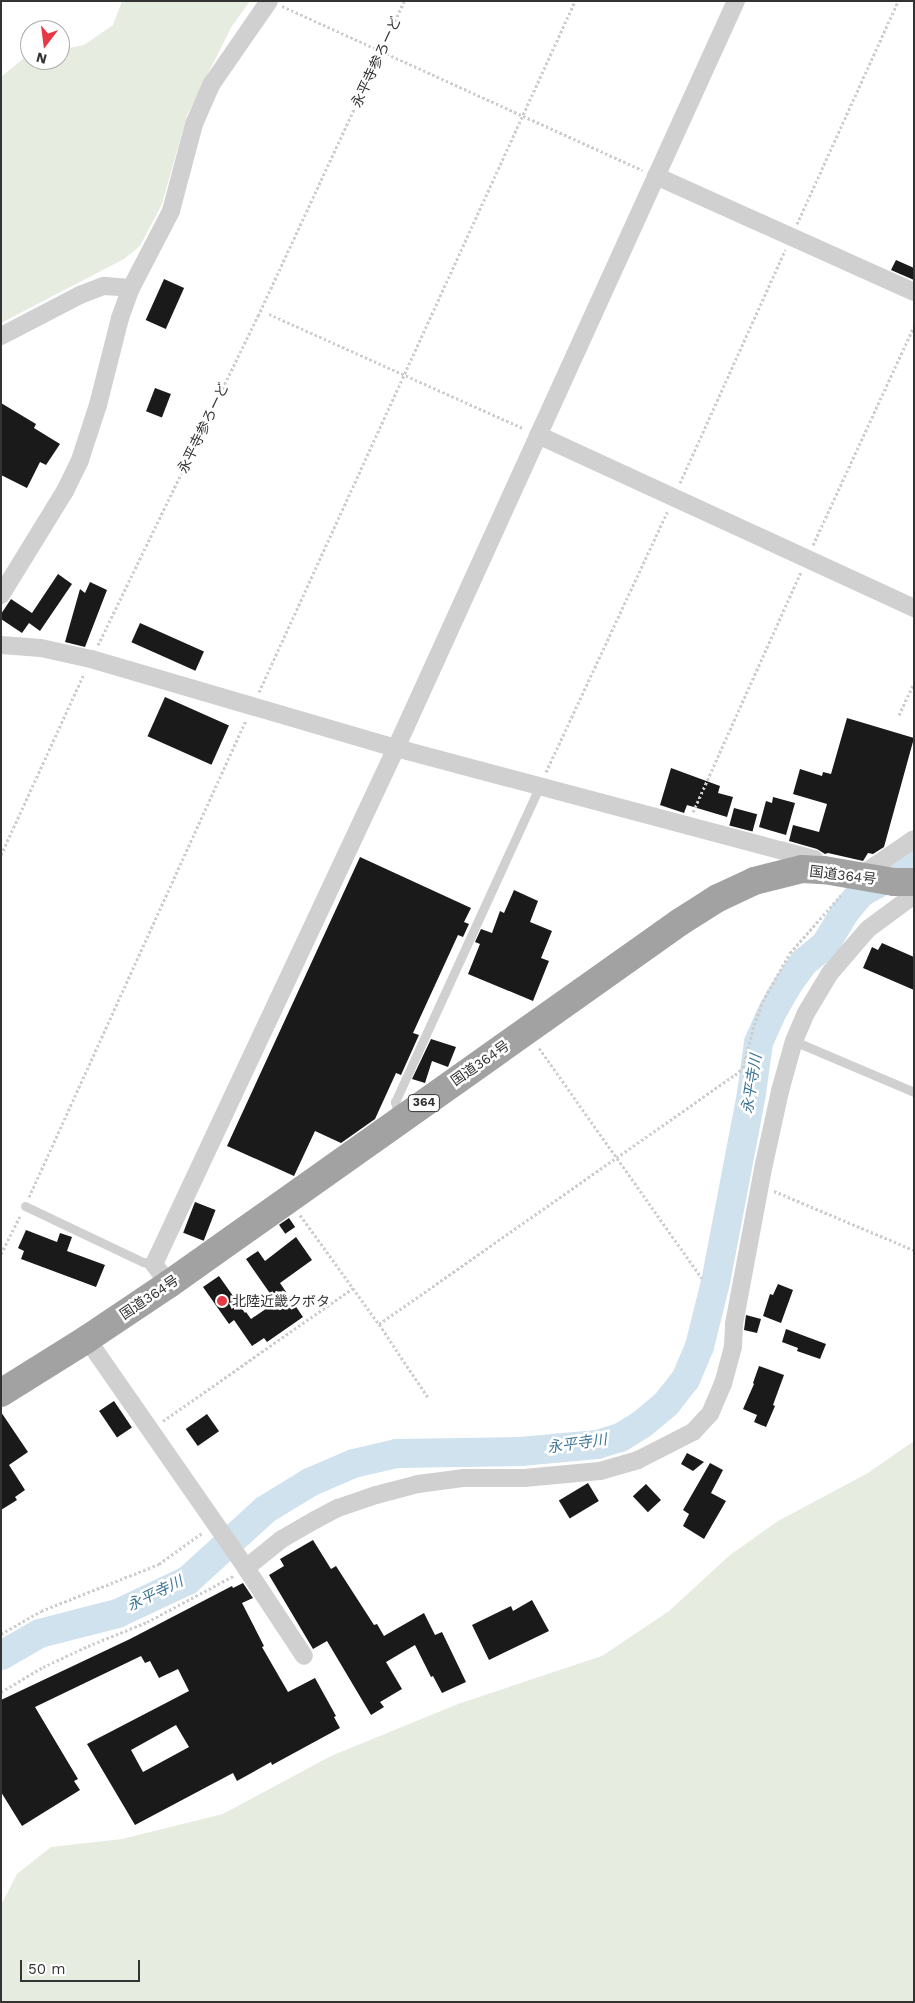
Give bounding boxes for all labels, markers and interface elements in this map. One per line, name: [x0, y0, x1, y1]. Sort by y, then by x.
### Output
street label: 永平寺参ろーど: [348, 14, 404, 110]
north arrow: [20, 20, 70, 70]
text: N: [34, 49, 48, 68]
street label: 永平寺参ろーど: [174, 380, 232, 476]
street label: 国道364号: [809, 863, 877, 887]
street label: 国道364号: [448, 1037, 512, 1089]
water label: 永平寺川: [738, 1053, 766, 1115]
road number: 364: [408, 1094, 440, 1112]
street label: 国道364号: [116, 1271, 182, 1323]
place label: 北陸近畿クボタ: [232, 1293, 330, 1309]
marker: 北陸近畿クボタ: [216, 1295, 228, 1307]
water label: 永平寺川: [546, 1431, 608, 1457]
water label: 永平寺川: [124, 1573, 186, 1615]
scale bar: [22, 1950, 142, 1982]
text: 50 m: [28, 1960, 65, 1978]

